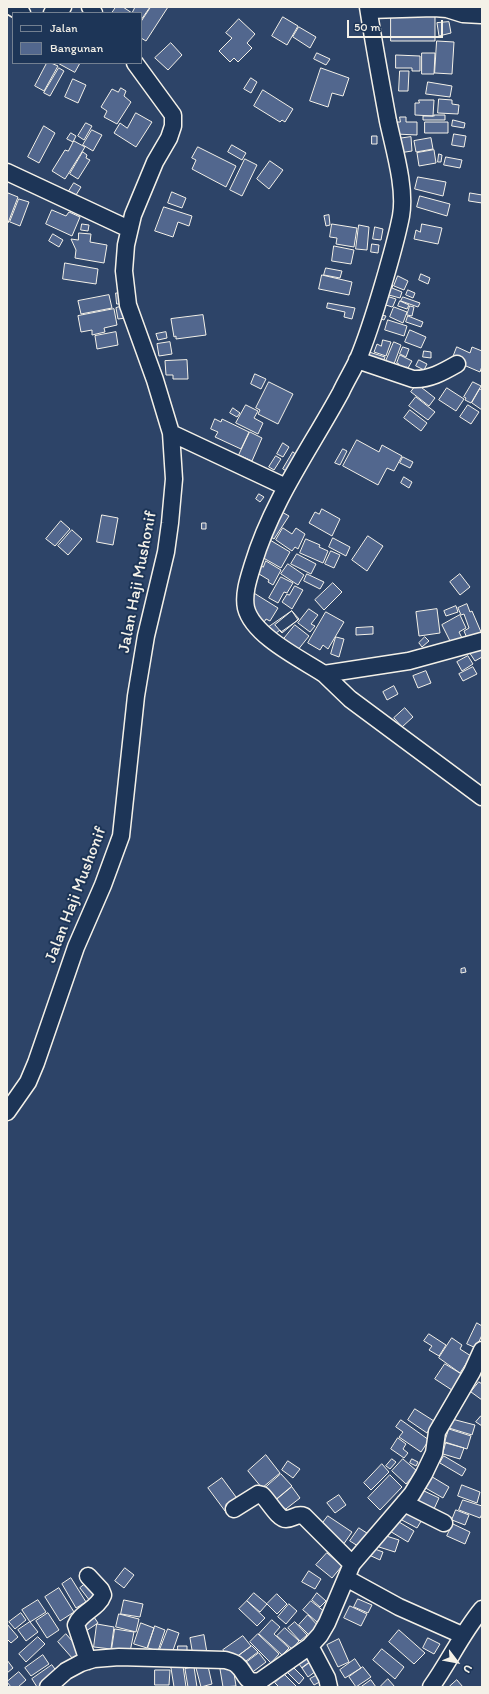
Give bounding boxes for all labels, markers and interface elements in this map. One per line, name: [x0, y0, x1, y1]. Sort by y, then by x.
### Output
legend: [12, 12, 142, 64]
scale bar: [349, 12, 445, 38]
text: 50 m: [354, 20, 380, 34]
text: Jalan: [50, 21, 78, 35]
text: Bangunan: [50, 41, 103, 55]
street label: Jalan Haji Mushonif: [114, 509, 162, 655]
street label: Jalan Haji Mushonif: [41, 824, 111, 966]
north arrow: [437, 1642, 477, 1682]
text: U: [460, 1662, 475, 1675]

